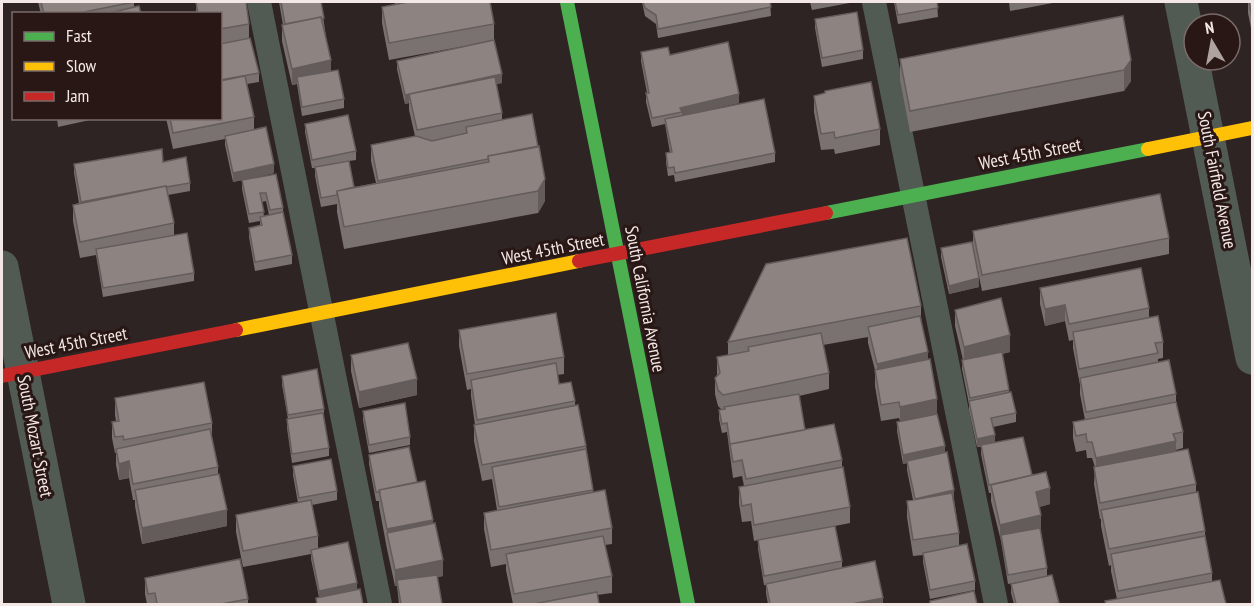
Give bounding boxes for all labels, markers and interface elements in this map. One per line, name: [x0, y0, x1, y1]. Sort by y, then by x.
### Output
legend: [12, 12, 222, 120]
north arrow: [1182, 12, 1242, 72]
text: N: [1203, 17, 1215, 38]
text: Fast: [66, 24, 92, 47]
text: Slow: [66, 54, 97, 77]
text: Jam: [65, 84, 89, 107]
street label: South Fairfield Avenue: [1193, 109, 1242, 251]
street label: West 45th Street: [977, 132, 1083, 175]
street label: South California Avenue: [620, 224, 671, 374]
street label: West 45th Street: [500, 227, 606, 270]
street label: West 45th Street: [23, 321, 129, 364]
street label: South Mozart Street: [12, 373, 59, 499]

